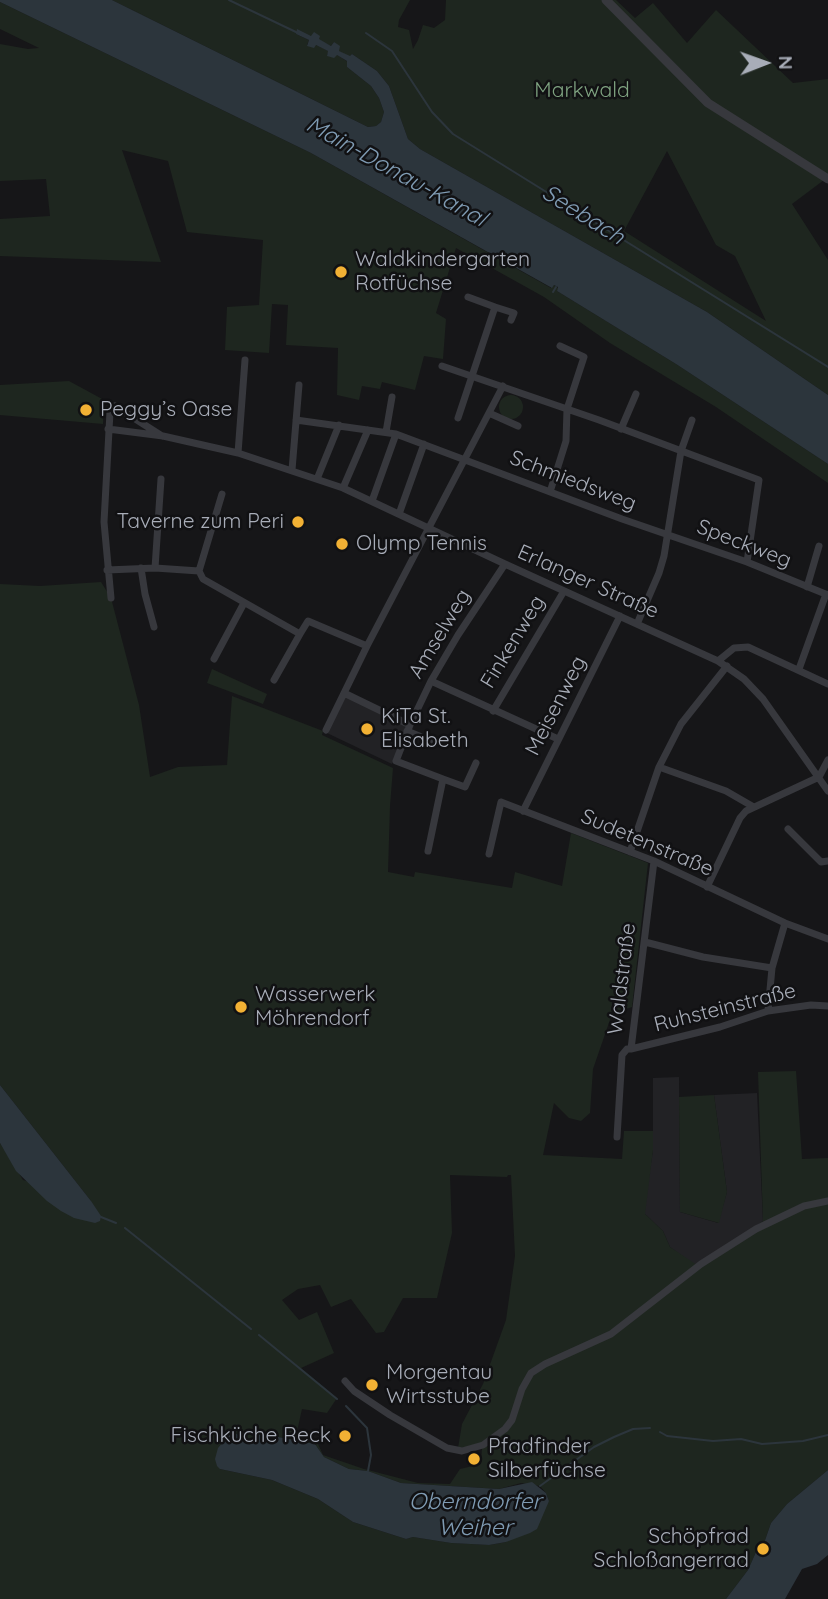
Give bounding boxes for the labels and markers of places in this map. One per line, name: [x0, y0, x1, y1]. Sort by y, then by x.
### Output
place label: Waldkindergarten Rotfüchse: [355, 247, 530, 297]
marker: Waldkindergarten Rotfüchse: [333, 264, 349, 280]
place label: Peggy’s Oase: [100, 397, 232, 423]
marker: Peggy’s Oase: [78, 402, 94, 418]
place label: Taverne zum Peri: [117, 509, 284, 535]
marker: Taverne zum Peri: [290, 514, 306, 530]
place label: Olymp Tennis: [356, 531, 487, 557]
marker: Olymp Tennis: [334, 536, 350, 552]
place label: KiTa St. Elisabeth: [381, 704, 469, 754]
marker: KiTa St. Elisabeth: [359, 721, 375, 737]
place label: Wasserwerk Möhrendorf: [255, 982, 375, 1032]
marker: Wasserwerk Möhrendorf: [233, 999, 249, 1015]
place label: Morgentau Wirtsstube: [386, 1360, 492, 1410]
marker: Morgentau Wirtsstube: [364, 1377, 380, 1393]
place label: Fischküche Reck: [171, 1423, 331, 1449]
marker: Fischküche Reck: [337, 1428, 353, 1444]
place label: Pfadfinder Silberfüchse: [488, 1434, 606, 1484]
marker: Pfadfinder Silberfüchse: [466, 1451, 482, 1467]
place label: Schöpfrad Schloßangerrad: [594, 1524, 749, 1574]
marker: Schöpfrad Schloßangerrad: [755, 1541, 771, 1557]

